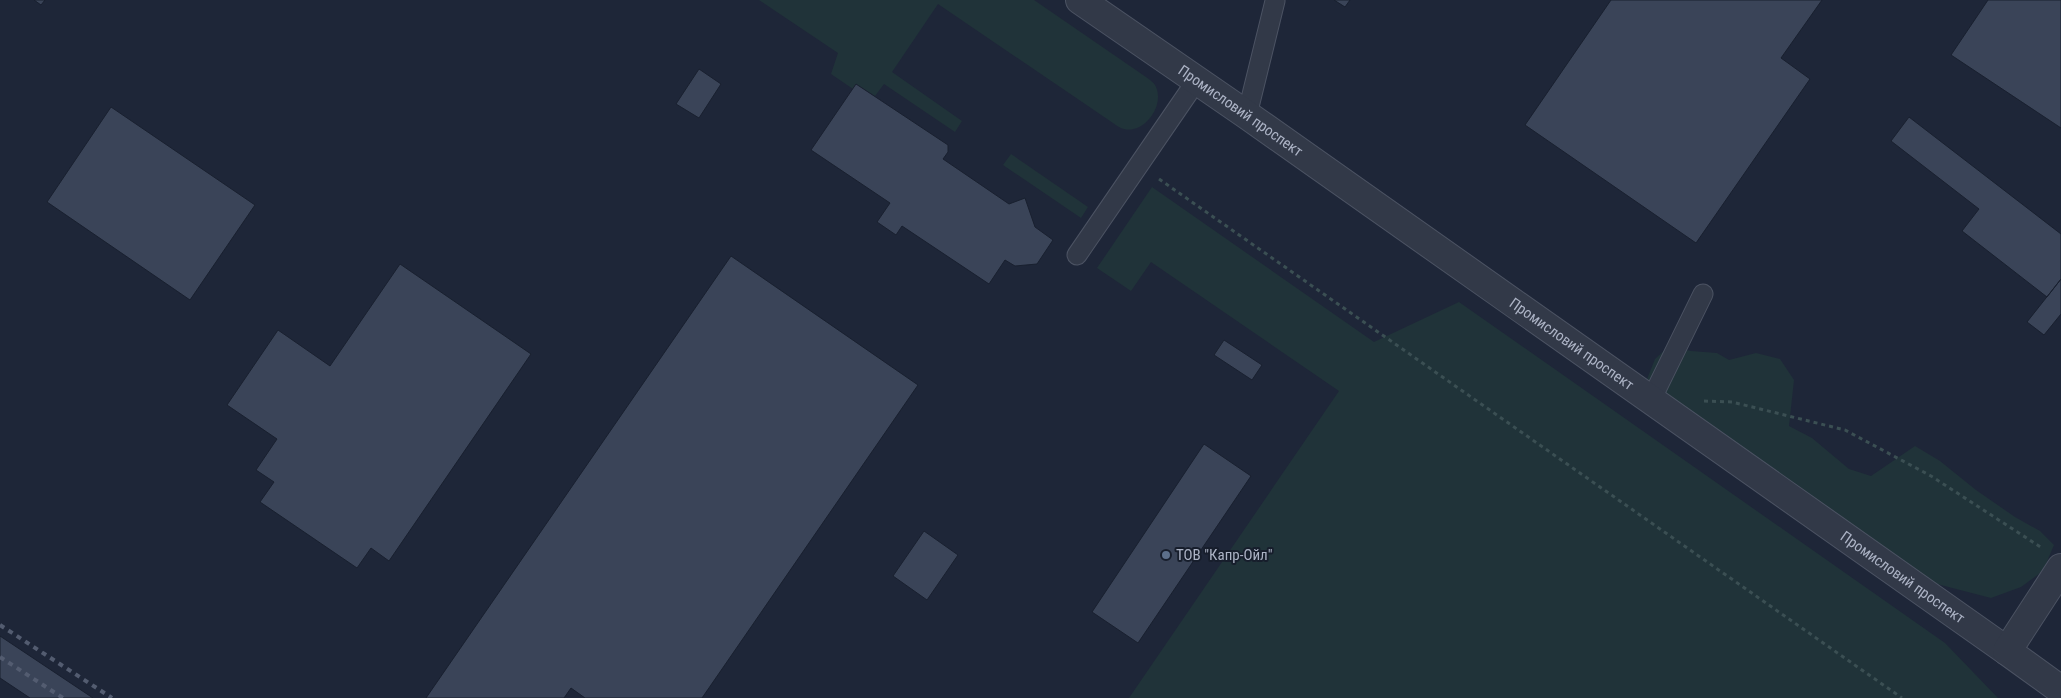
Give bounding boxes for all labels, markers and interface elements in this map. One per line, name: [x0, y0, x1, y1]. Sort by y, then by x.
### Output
street label: Промисловий проспект: [1175, 61, 1306, 160]
street label: Промисловий проспект: [1506, 294, 1637, 394]
street label: Промисловий проспект: [1837, 527, 1968, 627]
place label: ТОВ "Капр-Ойл": [1176, 546, 1273, 564]
marker: ТОВ "Капр-Ойл": [1160, 549, 1172, 561]

